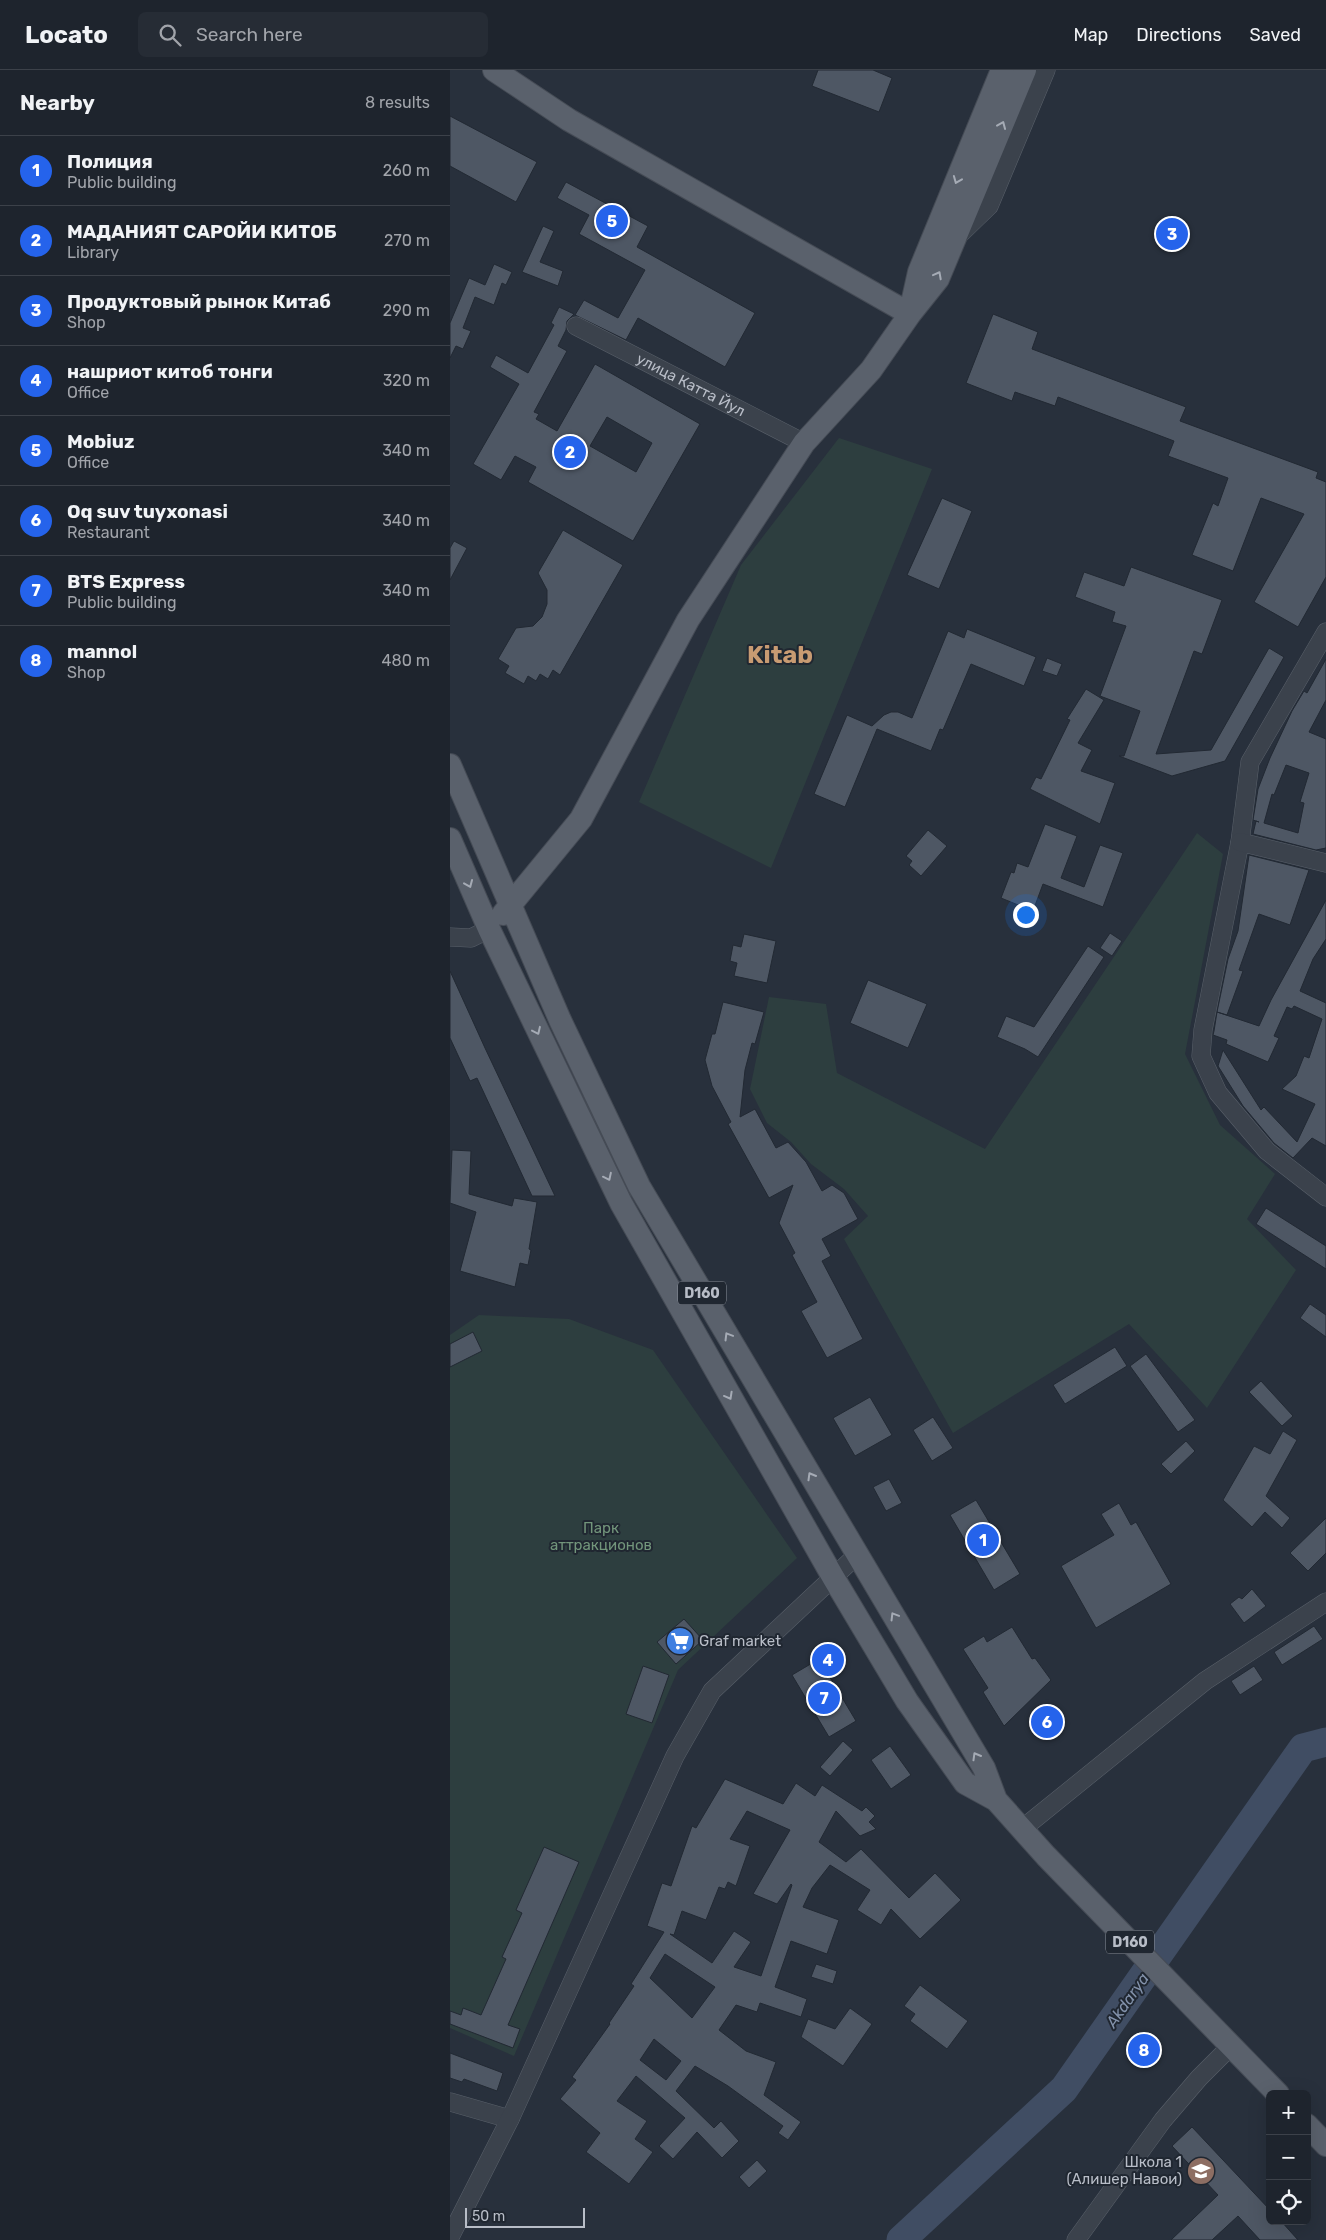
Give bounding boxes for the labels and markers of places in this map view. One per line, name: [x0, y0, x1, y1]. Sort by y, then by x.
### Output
pin: 5: [596, 202, 628, 240]
pin: 3: [1156, 215, 1188, 253]
pin: 2: [554, 433, 586, 471]
pin: 1: [967, 1521, 999, 1559]
supermarket icon: Graf market: [665, 1626, 695, 1656]
place label: Graf market: [699, 1632, 781, 1650]
pin: 4: [812, 1641, 844, 1679]
pin: 7: [808, 1679, 840, 1717]
pin: 6: [1031, 1703, 1063, 1741]
pin: 8: [1128, 2031, 1160, 2069]
place label: Школа 1 (Алишер Навои): [1066, 2153, 1182, 2188]
school or university icon: Школа 1 (Алишер Навои): [1186, 2156, 1216, 2186]

